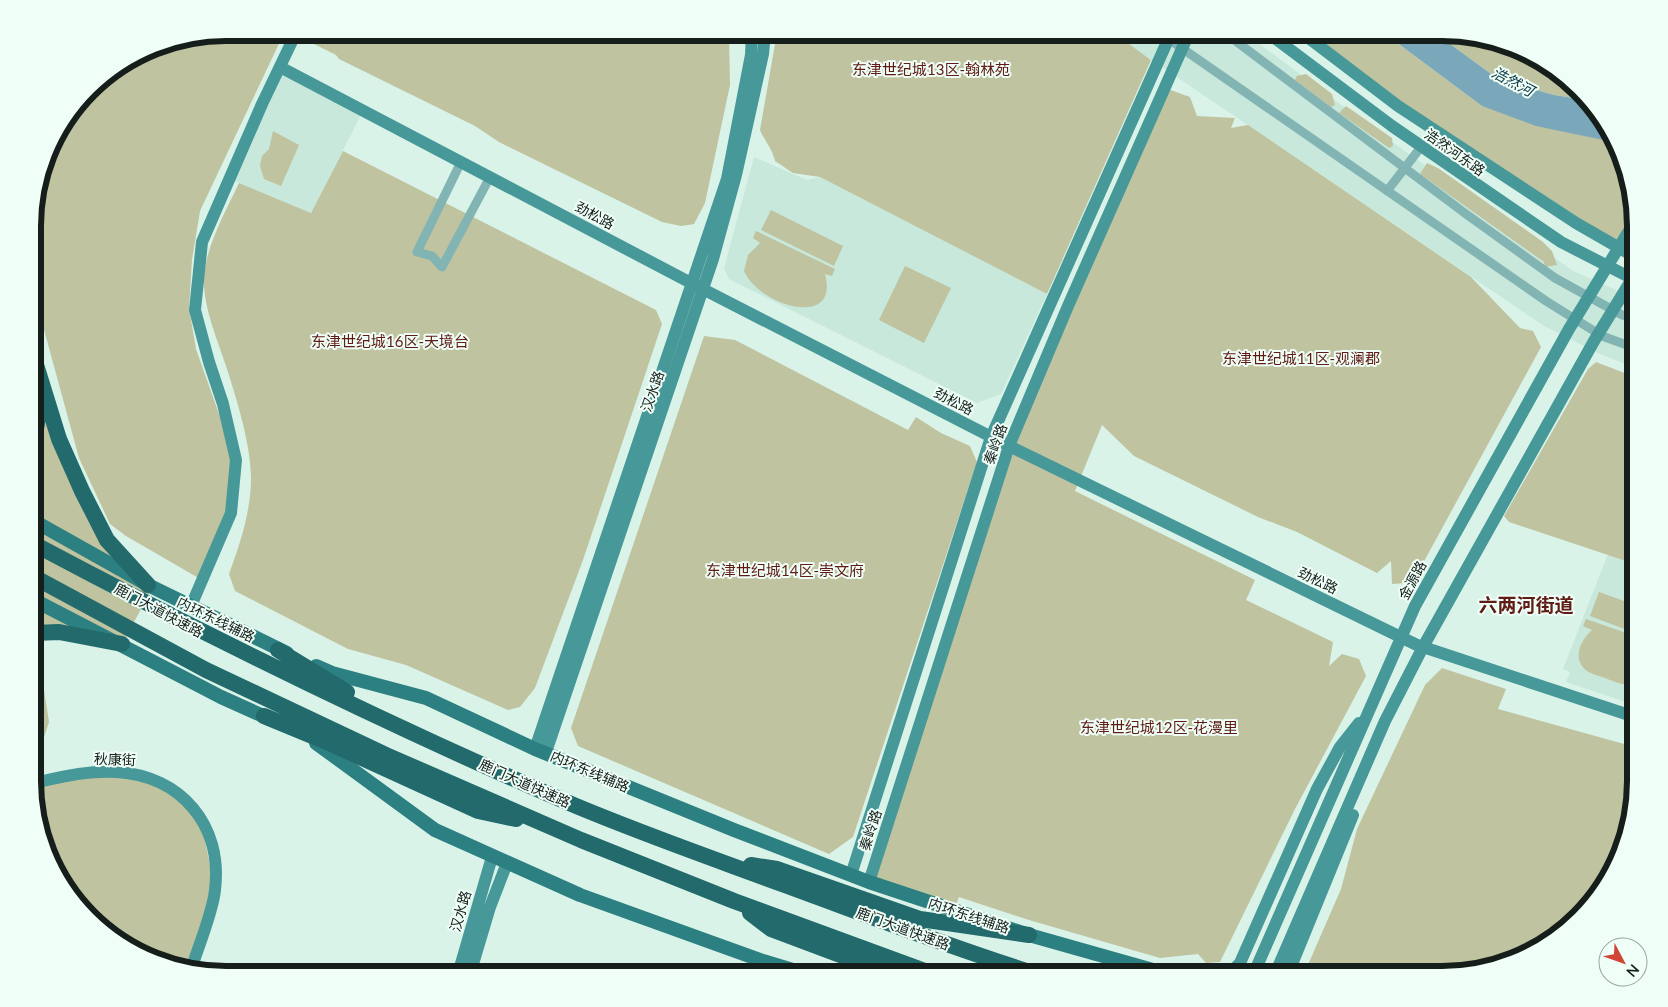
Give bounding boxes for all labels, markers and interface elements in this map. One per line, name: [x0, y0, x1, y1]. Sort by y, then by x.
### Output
district label: 东津世纪城13区-翰林苑: [852, 60, 1010, 78]
water label: 浩然河: [1489, 62, 1540, 101]
street label: 浩然河东路: [1421, 125, 1489, 179]
street label: 劲松路: [572, 198, 618, 232]
district label: 东津世纪城16区-天境台: [311, 332, 469, 350]
district label: 东津世纪城11区-观澜郡: [1222, 349, 1380, 367]
street label: 汉水路: [637, 368, 667, 414]
street label: 劲松路: [931, 384, 977, 418]
street label: 秦岭路: [980, 421, 1010, 467]
street label: 金源路: [1395, 557, 1429, 603]
district label: 东津世纪城14区-崇文府: [706, 561, 864, 579]
street label: 劲松路: [1295, 563, 1341, 597]
street label: 鹿门大道快速路: [112, 579, 206, 641]
street label: 内环东线辅路: [175, 593, 257, 645]
district label: 六两河街道: [1478, 593, 1574, 616]
district label: 东津世纪城12区-花漫里: [1080, 718, 1238, 736]
street label: 内环东线辅路: [548, 747, 632, 795]
street label: 秋康街: [94, 750, 136, 768]
street label: 鹿门大道快速路: [477, 755, 573, 811]
street label: 秦岭路: [855, 807, 885, 853]
street label: 汉水路: [446, 888, 474, 934]
street label: 内环东线辅路: [926, 894, 1012, 936]
street label: 鹿门大道快速路: [854, 903, 952, 953]
north arrow: [1598, 937, 1648, 987]
text: N: [1623, 961, 1643, 981]

